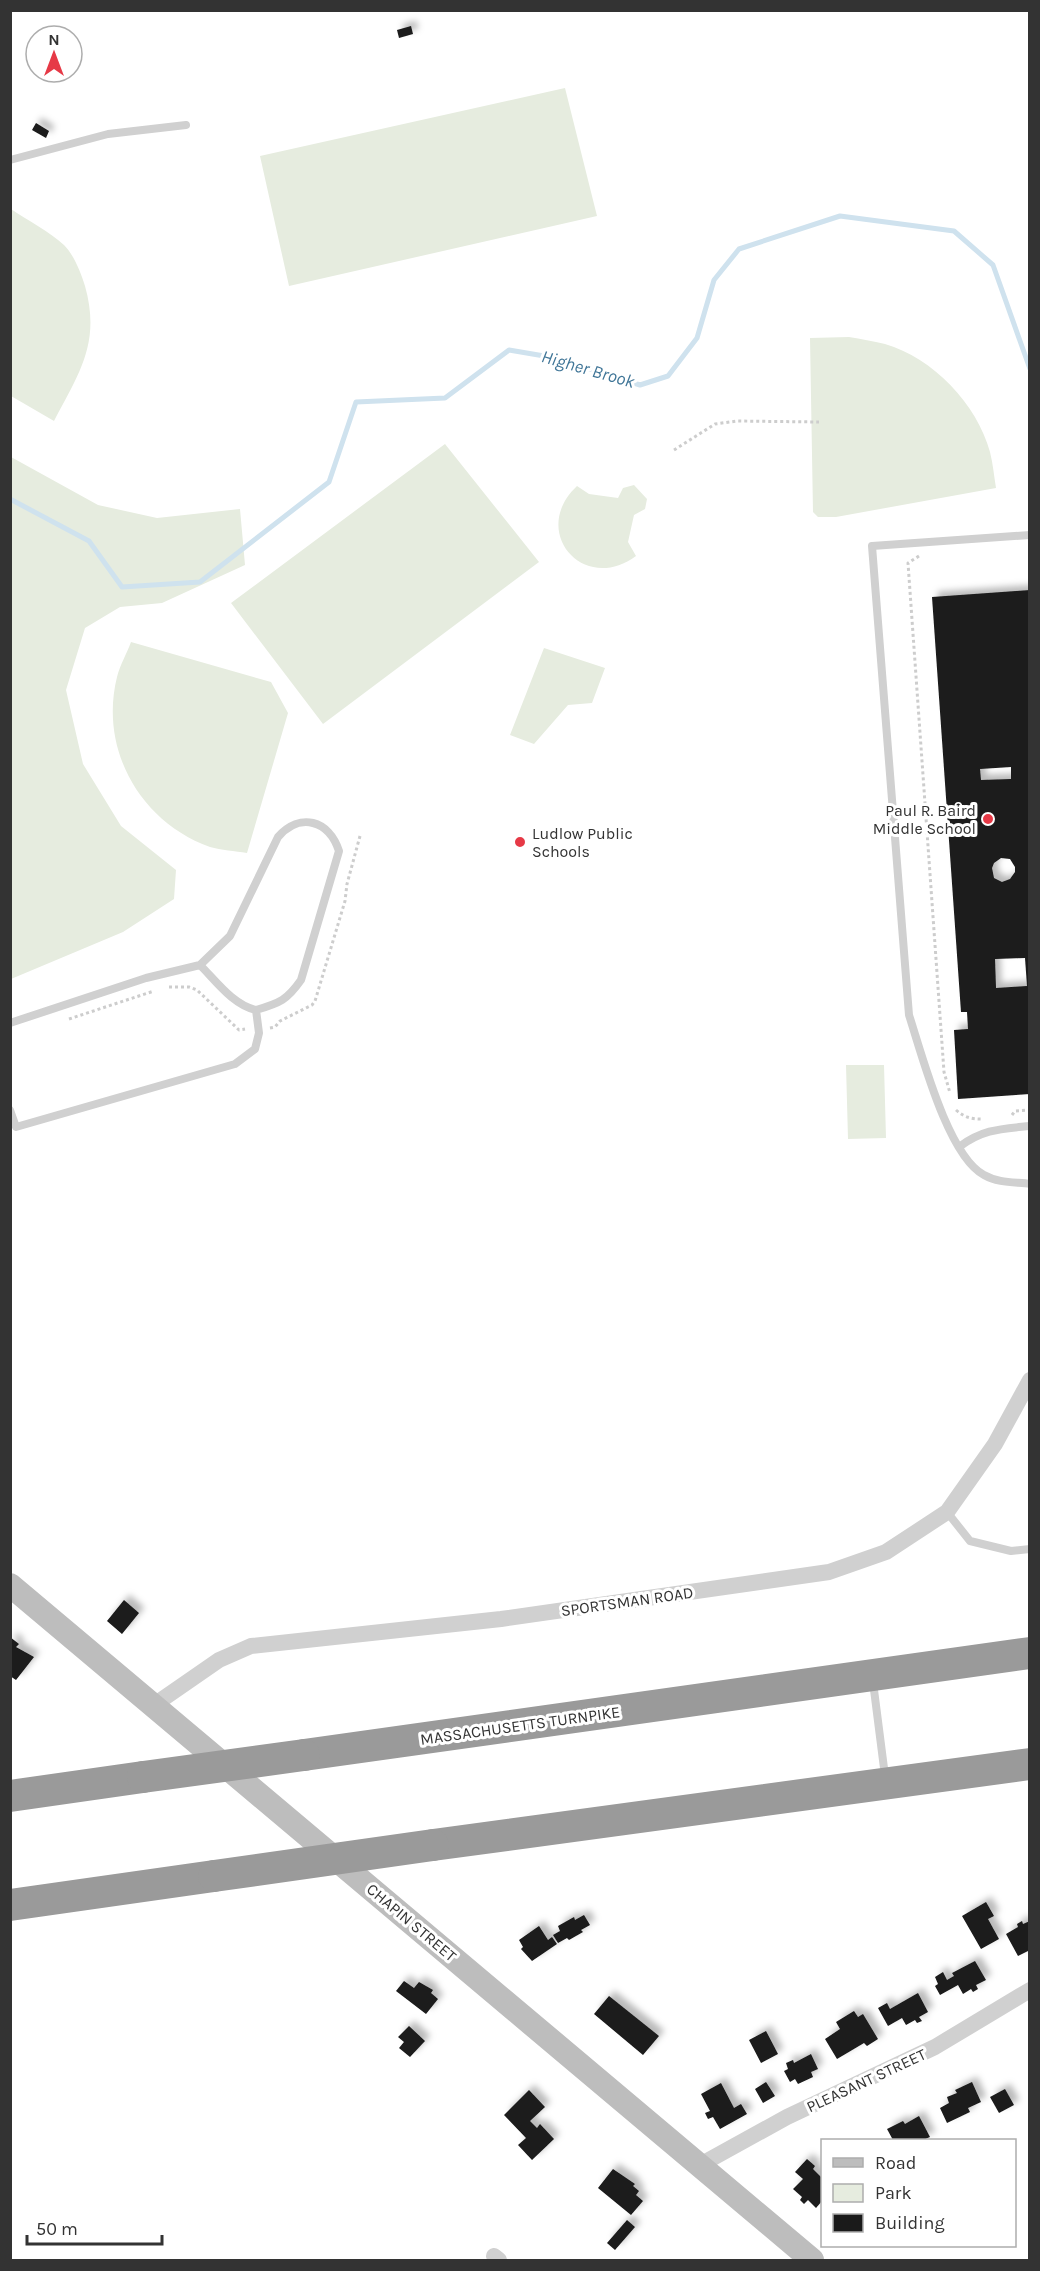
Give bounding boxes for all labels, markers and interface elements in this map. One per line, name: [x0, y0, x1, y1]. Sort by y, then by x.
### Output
north arrow: [24, 24, 84, 84]
text: N: [48, 30, 60, 49]
water label: Higher Brook: [539, 345, 638, 393]
place label: Paul R. Baird Middle School: [873, 801, 976, 838]
marker: Paul R. Baird Middle School: [981, 812, 995, 826]
place label: Ludlow Public Schools: [532, 824, 633, 861]
marker: Ludlow Public Schools: [513, 835, 527, 849]
street label: SPORTSMAN ROAD: [560, 1583, 695, 1620]
street label: MASSACHUSETTS TURNPIKE: [419, 1702, 621, 1749]
street label: CHAPIN STREET: [363, 1879, 460, 1965]
street label: PLEASANT STREET: [803, 2044, 929, 2116]
legend: [821, 2139, 1016, 2247]
text: Road: [875, 2152, 916, 2174]
text: Park: [875, 2182, 912, 2204]
scale bar: [27, 2208, 162, 2246]
text: Building: [875, 2212, 945, 2234]
text: 50 m: [36, 2218, 78, 2240]

